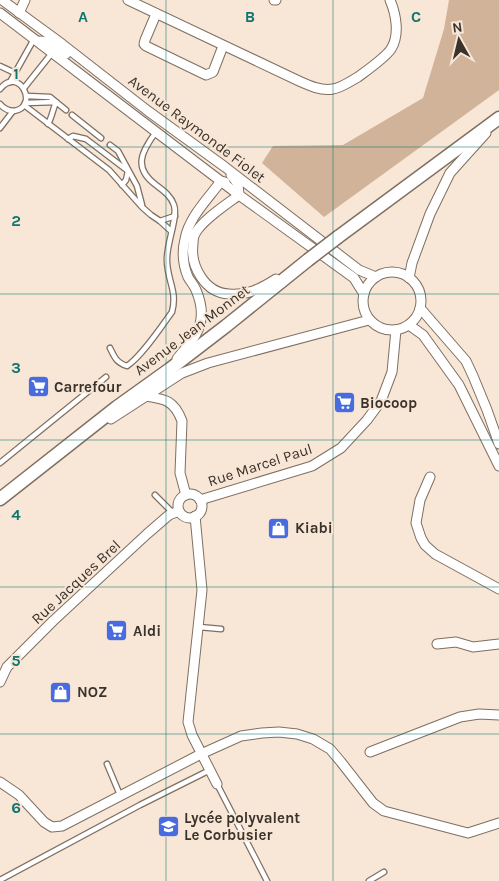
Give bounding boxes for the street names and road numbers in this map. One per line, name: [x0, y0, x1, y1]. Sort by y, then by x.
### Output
street label: Avenue Raymonde Fiolet: [125, 72, 269, 187]
street label: Avenue Jean Monnet: [131, 280, 254, 379]
street label: Rue Marcel Paul: [205, 440, 315, 490]
street label: Rue Jacques Brel: [28, 536, 124, 628]

